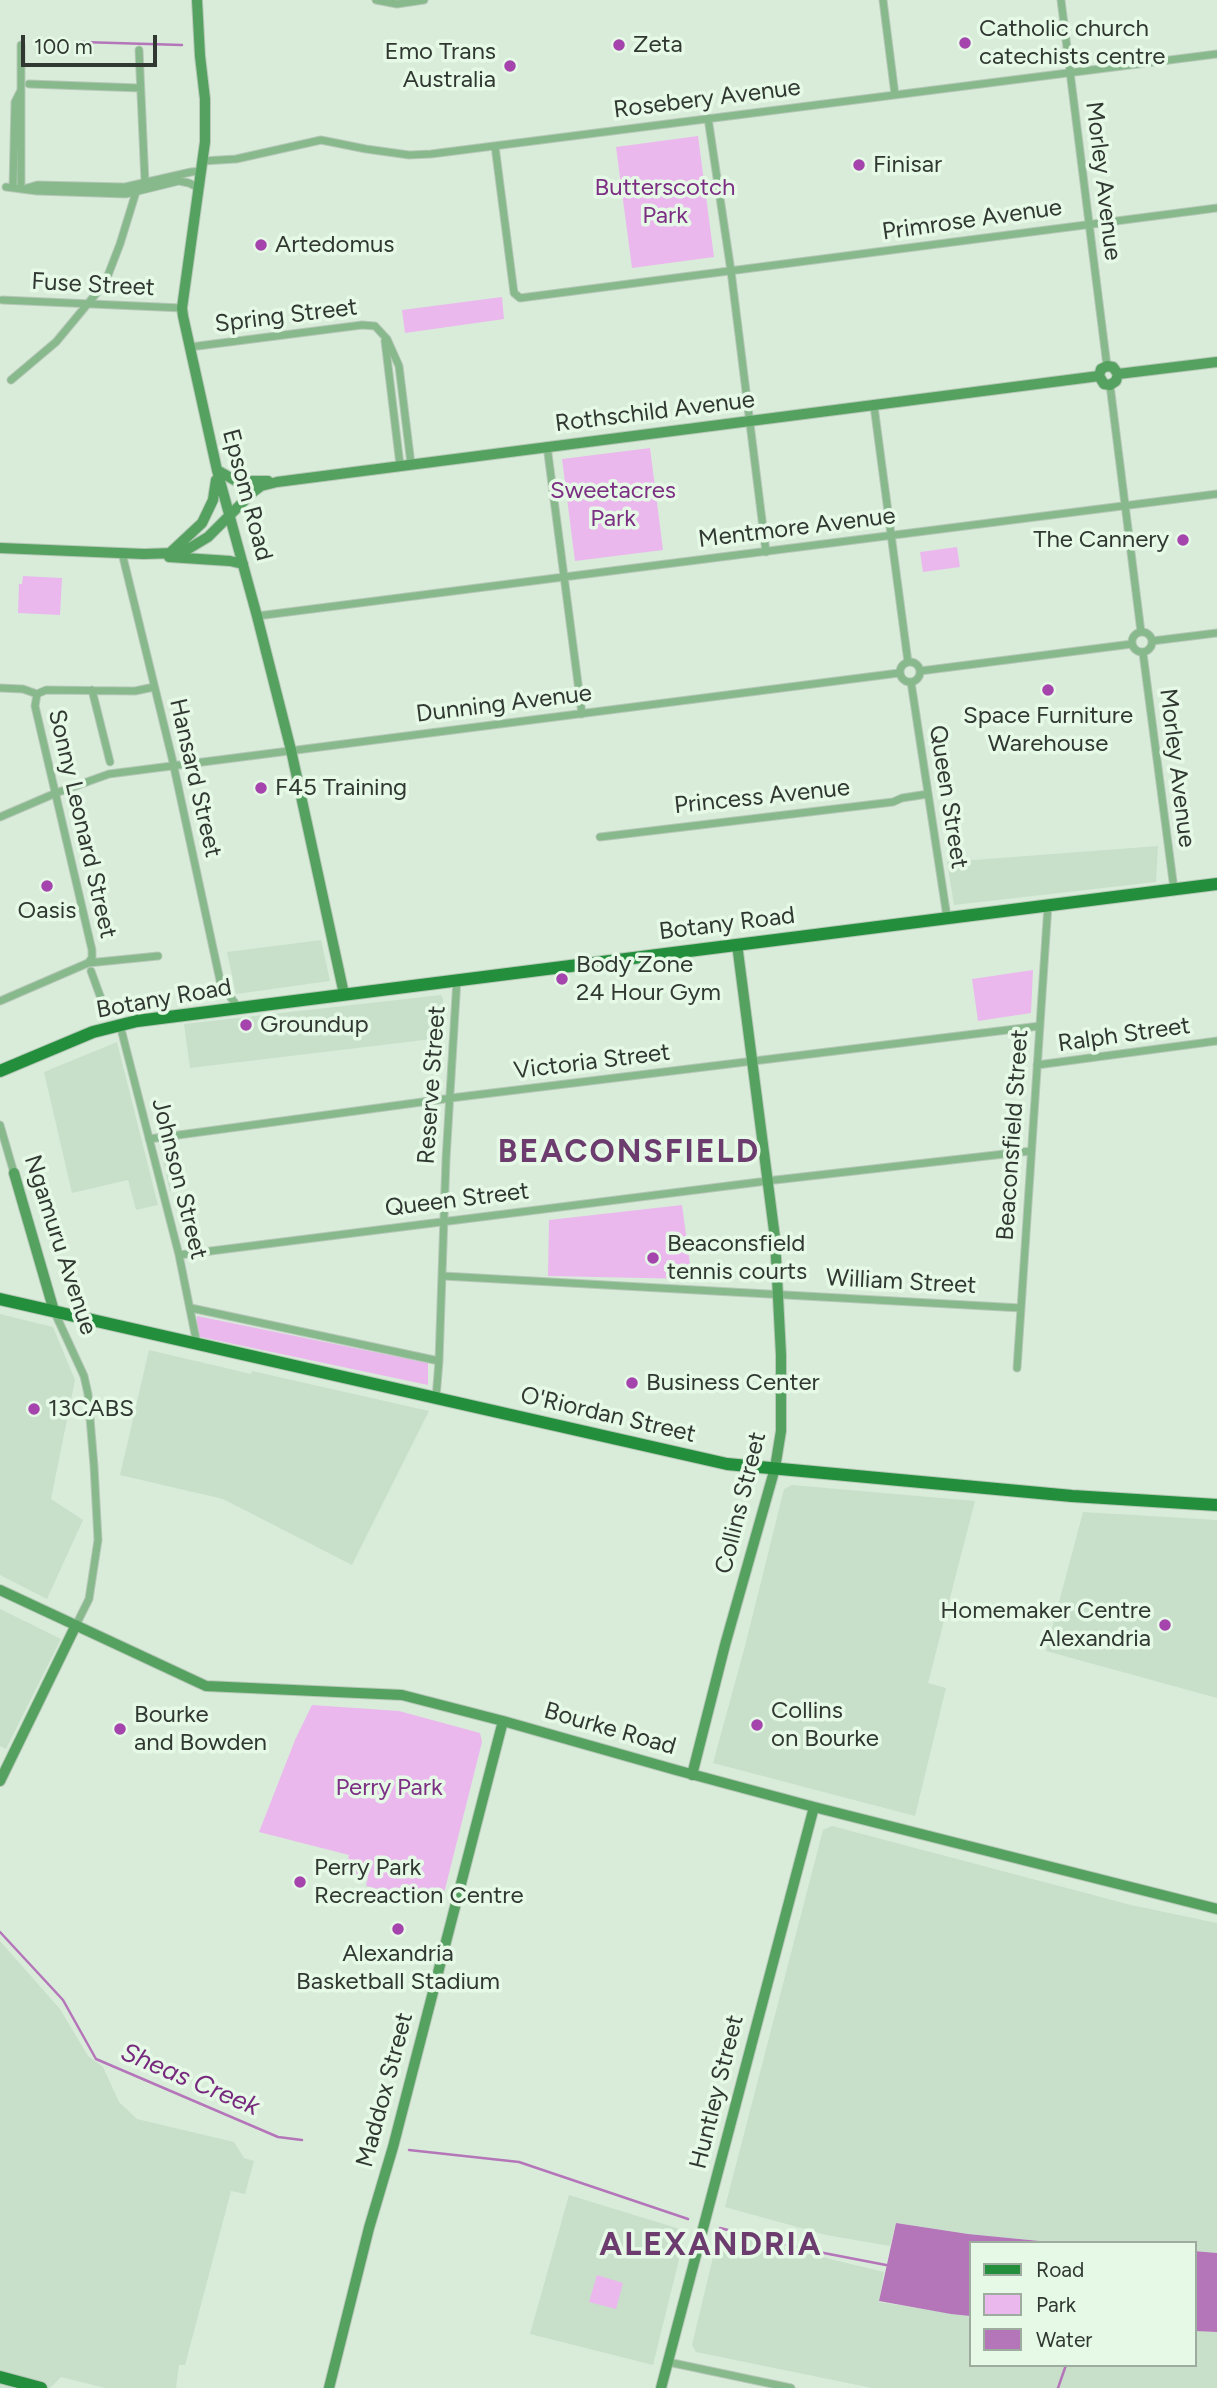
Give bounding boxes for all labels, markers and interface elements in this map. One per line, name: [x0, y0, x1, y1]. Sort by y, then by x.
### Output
place label: Catholic church catechists centre: [979, 15, 1165, 71]
scale bar: [24, 21, 161, 65]
place label: Zeta: [633, 31, 683, 59]
text: 100 m: [34, 34, 93, 59]
marker: Catholic church catechists centre: [957, 35, 973, 51]
marker: Zeta: [611, 37, 627, 53]
place label: Emo Trans Australia: [384, 38, 496, 94]
marker: Emo Trans Australia: [502, 58, 518, 74]
street label: Rosebery Avenue: [612, 73, 802, 125]
street label: Morley Avenue: [1079, 100, 1127, 262]
place label: Finisar: [873, 151, 942, 179]
marker: Finisar: [851, 157, 867, 173]
park label: Butterscotch Park: [595, 174, 735, 230]
street label: Primrose Avenue: [880, 193, 1064, 247]
place label: Artedomus: [275, 231, 394, 259]
marker: Artedomus: [253, 237, 269, 253]
street label: Fuse Street: [31, 267, 155, 303]
street label: Spring Street: [213, 293, 359, 339]
street label: Rothschild Avenue: [554, 385, 756, 439]
street label: Epsom Road: [216, 426, 278, 564]
park label: Sweetacres Park: [550, 477, 676, 533]
street label: Mentmore Avenue: [697, 502, 897, 554]
place label: The Cannery: [1033, 526, 1169, 554]
marker: The Cannery: [1175, 532, 1191, 548]
street label: Dunning Avenue: [414, 679, 594, 729]
marker: Space Furniture Warehouse: [1040, 682, 1056, 698]
street label: Morley Avenue: [1153, 687, 1201, 849]
street label: Hansard Street: [163, 696, 227, 860]
place label: Space Furniture Warehouse: [963, 702, 1133, 758]
street label: Sonny Leonard Street: [42, 707, 122, 941]
street label: Queen Street: [922, 723, 974, 871]
street label: Princess Avenue: [673, 773, 851, 821]
place label: F45 Training: [275, 774, 407, 802]
marker: F45 Training: [253, 780, 269, 796]
marker: Oasis: [39, 878, 55, 894]
place label: Oasis: [18, 897, 76, 925]
street label: Botany Road: [657, 901, 797, 947]
place label: Body Zone 24 Hour Gym: [576, 951, 721, 1007]
marker: Body Zone 24 Hour Gym: [554, 971, 570, 987]
street label: Botany Road: [94, 973, 234, 1025]
street label: Reserve Street: [412, 1005, 452, 1165]
place label: Groundup: [260, 1011, 369, 1039]
street label: Ralph Street: [1056, 1011, 1192, 1059]
marker: Groundup: [238, 1017, 254, 1033]
street label: Beaconsfield Street: [991, 1029, 1035, 1241]
street label: Victoria Street: [512, 1038, 672, 1086]
street label: Johnson Street: [145, 1096, 213, 1262]
district label: BEACONSFIELD: [499, 1134, 759, 1172]
street label: Ngamuru Avenue: [17, 1151, 103, 1339]
street label: Queen Street: [383, 1177, 531, 1223]
place label: Beaconsfield tennis courts: [667, 1230, 807, 1286]
marker: Beaconsfield tennis courts: [645, 1250, 661, 1266]
street label: William Street: [825, 1264, 977, 1300]
place label: Business Center: [646, 1369, 820, 1397]
marker: Business Center: [624, 1375, 640, 1391]
street label: O'Riordan Street: [518, 1381, 698, 1449]
place label: 13CABS: [48, 1395, 134, 1423]
marker: 13CABS: [26, 1401, 42, 1417]
street label: Collins Street: [709, 1429, 773, 1577]
place label: Homemaker Centre Alexandria: [940, 1597, 1151, 1653]
marker: Homemaker Centre Alexandria: [1157, 1617, 1173, 1633]
street label: Bourke Road: [541, 1696, 679, 1762]
place label: Collins on Bourke: [771, 1697, 879, 1753]
place label: Bourke and Bowden: [134, 1701, 267, 1757]
marker: Collins on Bourke: [749, 1717, 765, 1733]
marker: Bourke and Bowden: [112, 1721, 128, 1737]
park label: Perry Park: [335, 1774, 443, 1802]
place label: Perry Park Recreaction Centre: [314, 1854, 524, 1910]
marker: Perry Park Recreaction Centre: [292, 1874, 308, 1890]
marker: Alexandria Basketball Stadium: [390, 1921, 406, 1937]
place label: Alexandria Basketball Stadium: [296, 1940, 500, 1996]
street label: Maddox Street: [351, 2009, 419, 2171]
street label: Huntley Street: [684, 2012, 750, 2172]
water label: Sheas Creek: [116, 2037, 264, 2123]
district label: ALEXANDRIA: [601, 2227, 821, 2265]
legend: [968, 2241, 1196, 2367]
text: Road: [1036, 2257, 1084, 2282]
text: Park: [1036, 2292, 1076, 2317]
text: Water: [1036, 2327, 1092, 2352]

